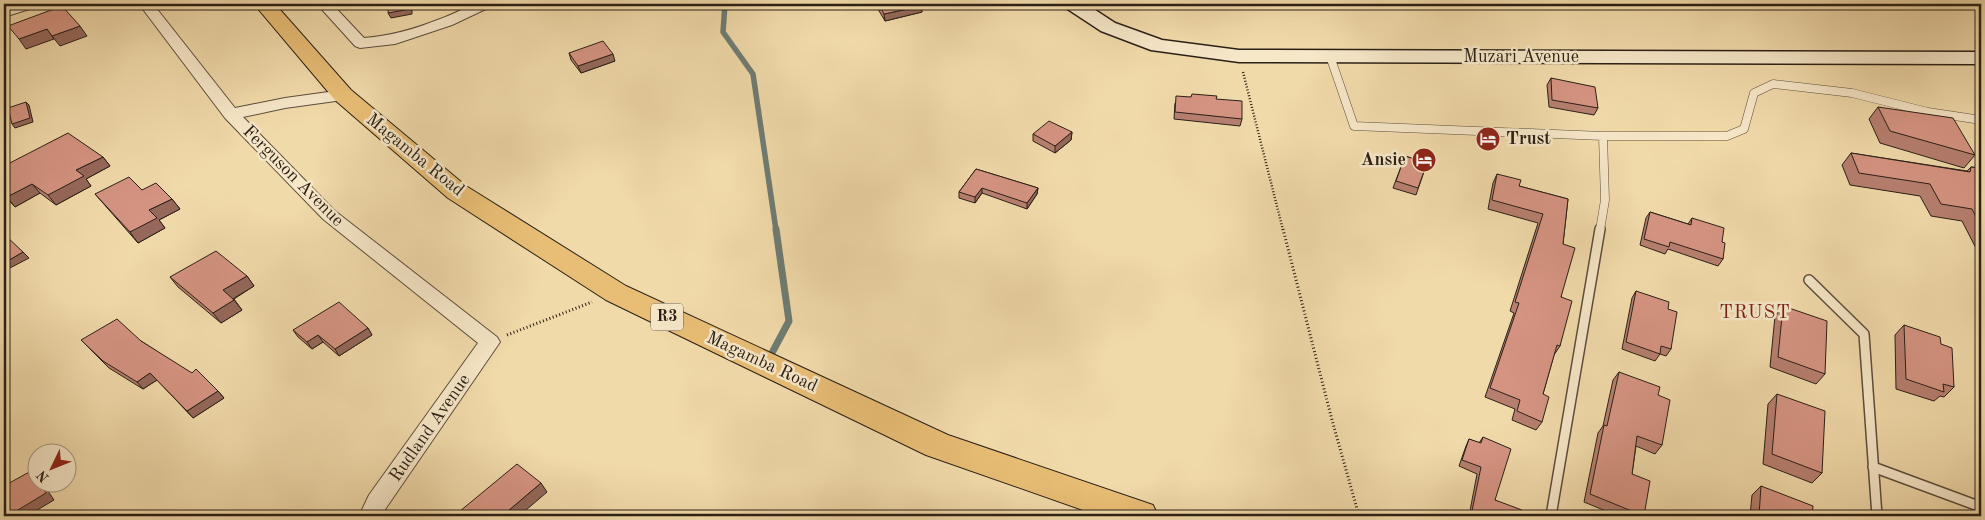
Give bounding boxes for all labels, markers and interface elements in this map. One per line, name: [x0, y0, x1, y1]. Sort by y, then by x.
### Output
street label: Muzari Avenue: [1463, 48, 1579, 66]
street label: Magamba Road: [363, 110, 467, 200]
street label: Ferguson Avenue: [239, 122, 347, 230]
hotel icon: Trust: [1475, 126, 1501, 152]
place label: Trust: [1506, 130, 1551, 148]
hotel icon: Ansie: [1411, 147, 1437, 173]
place label: Ansie: [1361, 151, 1406, 169]
road number: R3: [651, 304, 683, 330]
district label: TRUST: [1719, 304, 1791, 323]
street label: Magamba Road: [704, 328, 820, 396]
street label: Rudland Avenue: [386, 371, 474, 485]
north arrow: [28, 442, 78, 492]
text: N: [34, 467, 52, 485]

